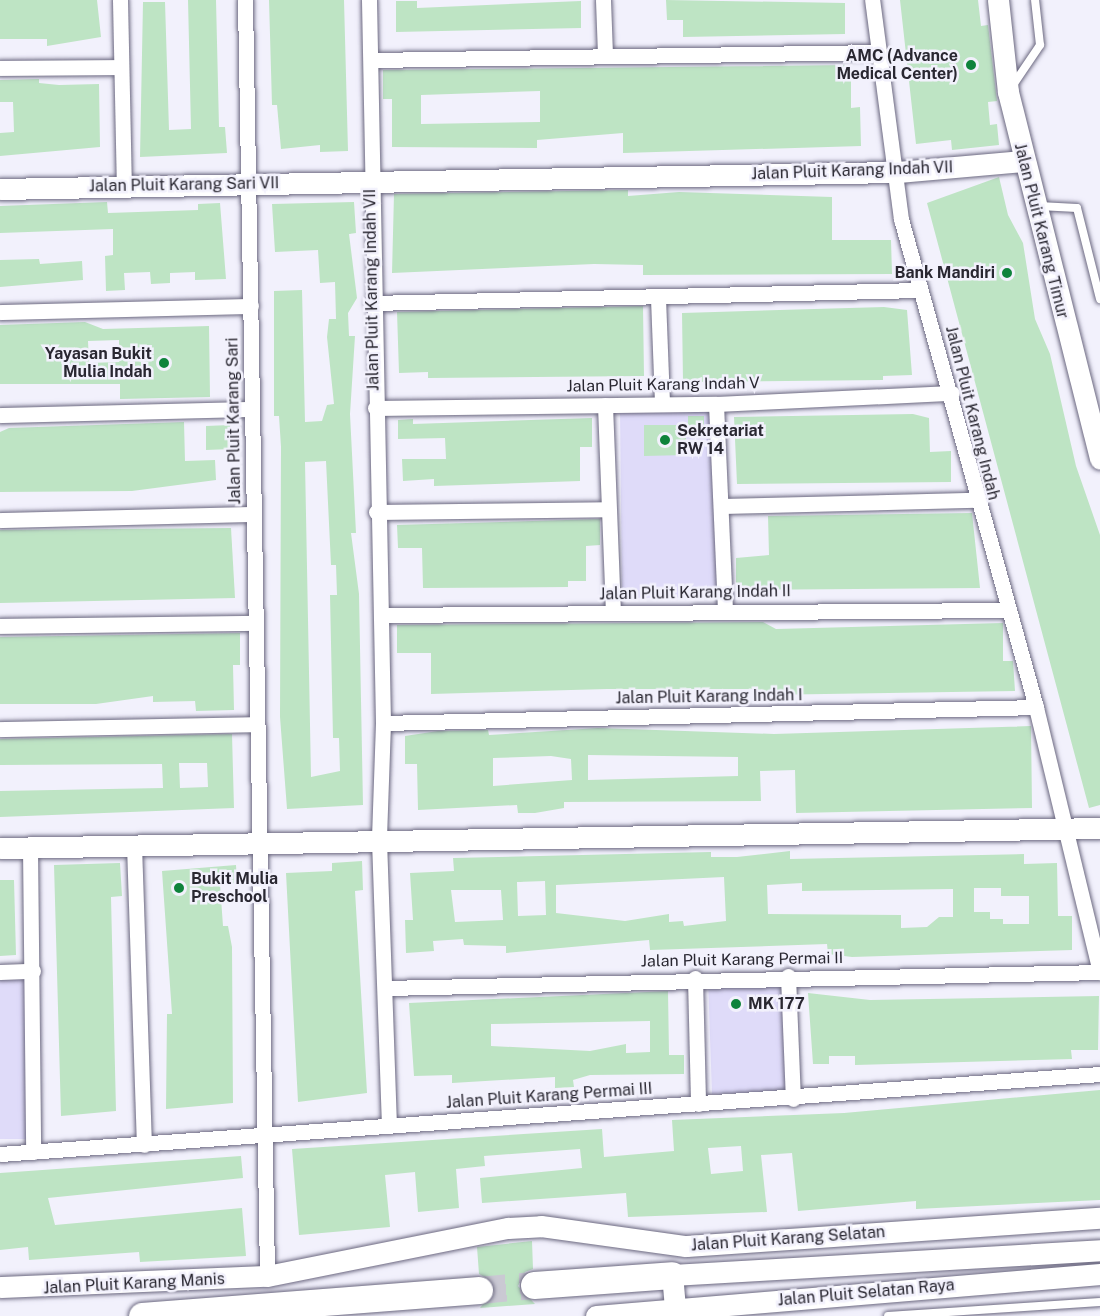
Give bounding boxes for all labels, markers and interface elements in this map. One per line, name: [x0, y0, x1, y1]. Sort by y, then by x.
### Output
place label: AMC (Advance Medical Center): [836, 46, 958, 84]
marker: AMC (Advance Medical Center): [962, 56, 980, 74]
street label: Jalan Pluit Karang Timur: [1010, 141, 1072, 321]
street label: Jalan Pluit Karang Indah VII: [750, 158, 954, 184]
street label: Jalan Pluit Karang Sari VII: [88, 174, 280, 196]
street label: Jalan Pluit Karang Indah VII: [361, 189, 383, 391]
place label: Bank Mandiri: [894, 263, 995, 283]
marker: Bank Mandiri: [1000, 266, 1014, 280]
street label: Jalan Pluit Karang Indah: [941, 324, 1003, 502]
street label: Jalan Pluit Karang Sari: [223, 337, 245, 505]
place label: Yayasan Bukit Mulia Indah: [45, 344, 152, 382]
marker: Yayasan Bukit Mulia Indah: [157, 356, 171, 370]
street label: Jalan Pluit Karang Indah V: [566, 374, 760, 396]
place label: Sekretariat RW 14: [677, 421, 764, 459]
marker: Sekretariat RW 14: [658, 433, 672, 447]
street label: Jalan Pluit Karang Indah II: [599, 582, 791, 604]
street label: Jalan Pluit Karang Indah I: [615, 686, 803, 708]
place label: Bukit Mulia Preschool: [191, 869, 278, 907]
marker: Bukit Mulia Preschool: [172, 881, 186, 895]
street label: Jalan Pluit Karang Permai II: [641, 949, 843, 971]
place label: MK 177: [748, 994, 805, 1014]
marker: MK 177: [729, 997, 743, 1011]
street label: Jalan Pluit Karang Permai III: [445, 1079, 653, 1113]
street label: Jalan Pluit Karang Selatan: [690, 1223, 886, 1255]
street label: Jalan Pluit Karang Manis: [43, 1270, 225, 1298]
street label: Jalan Pluit Selatan Raya: [777, 1276, 955, 1310]

